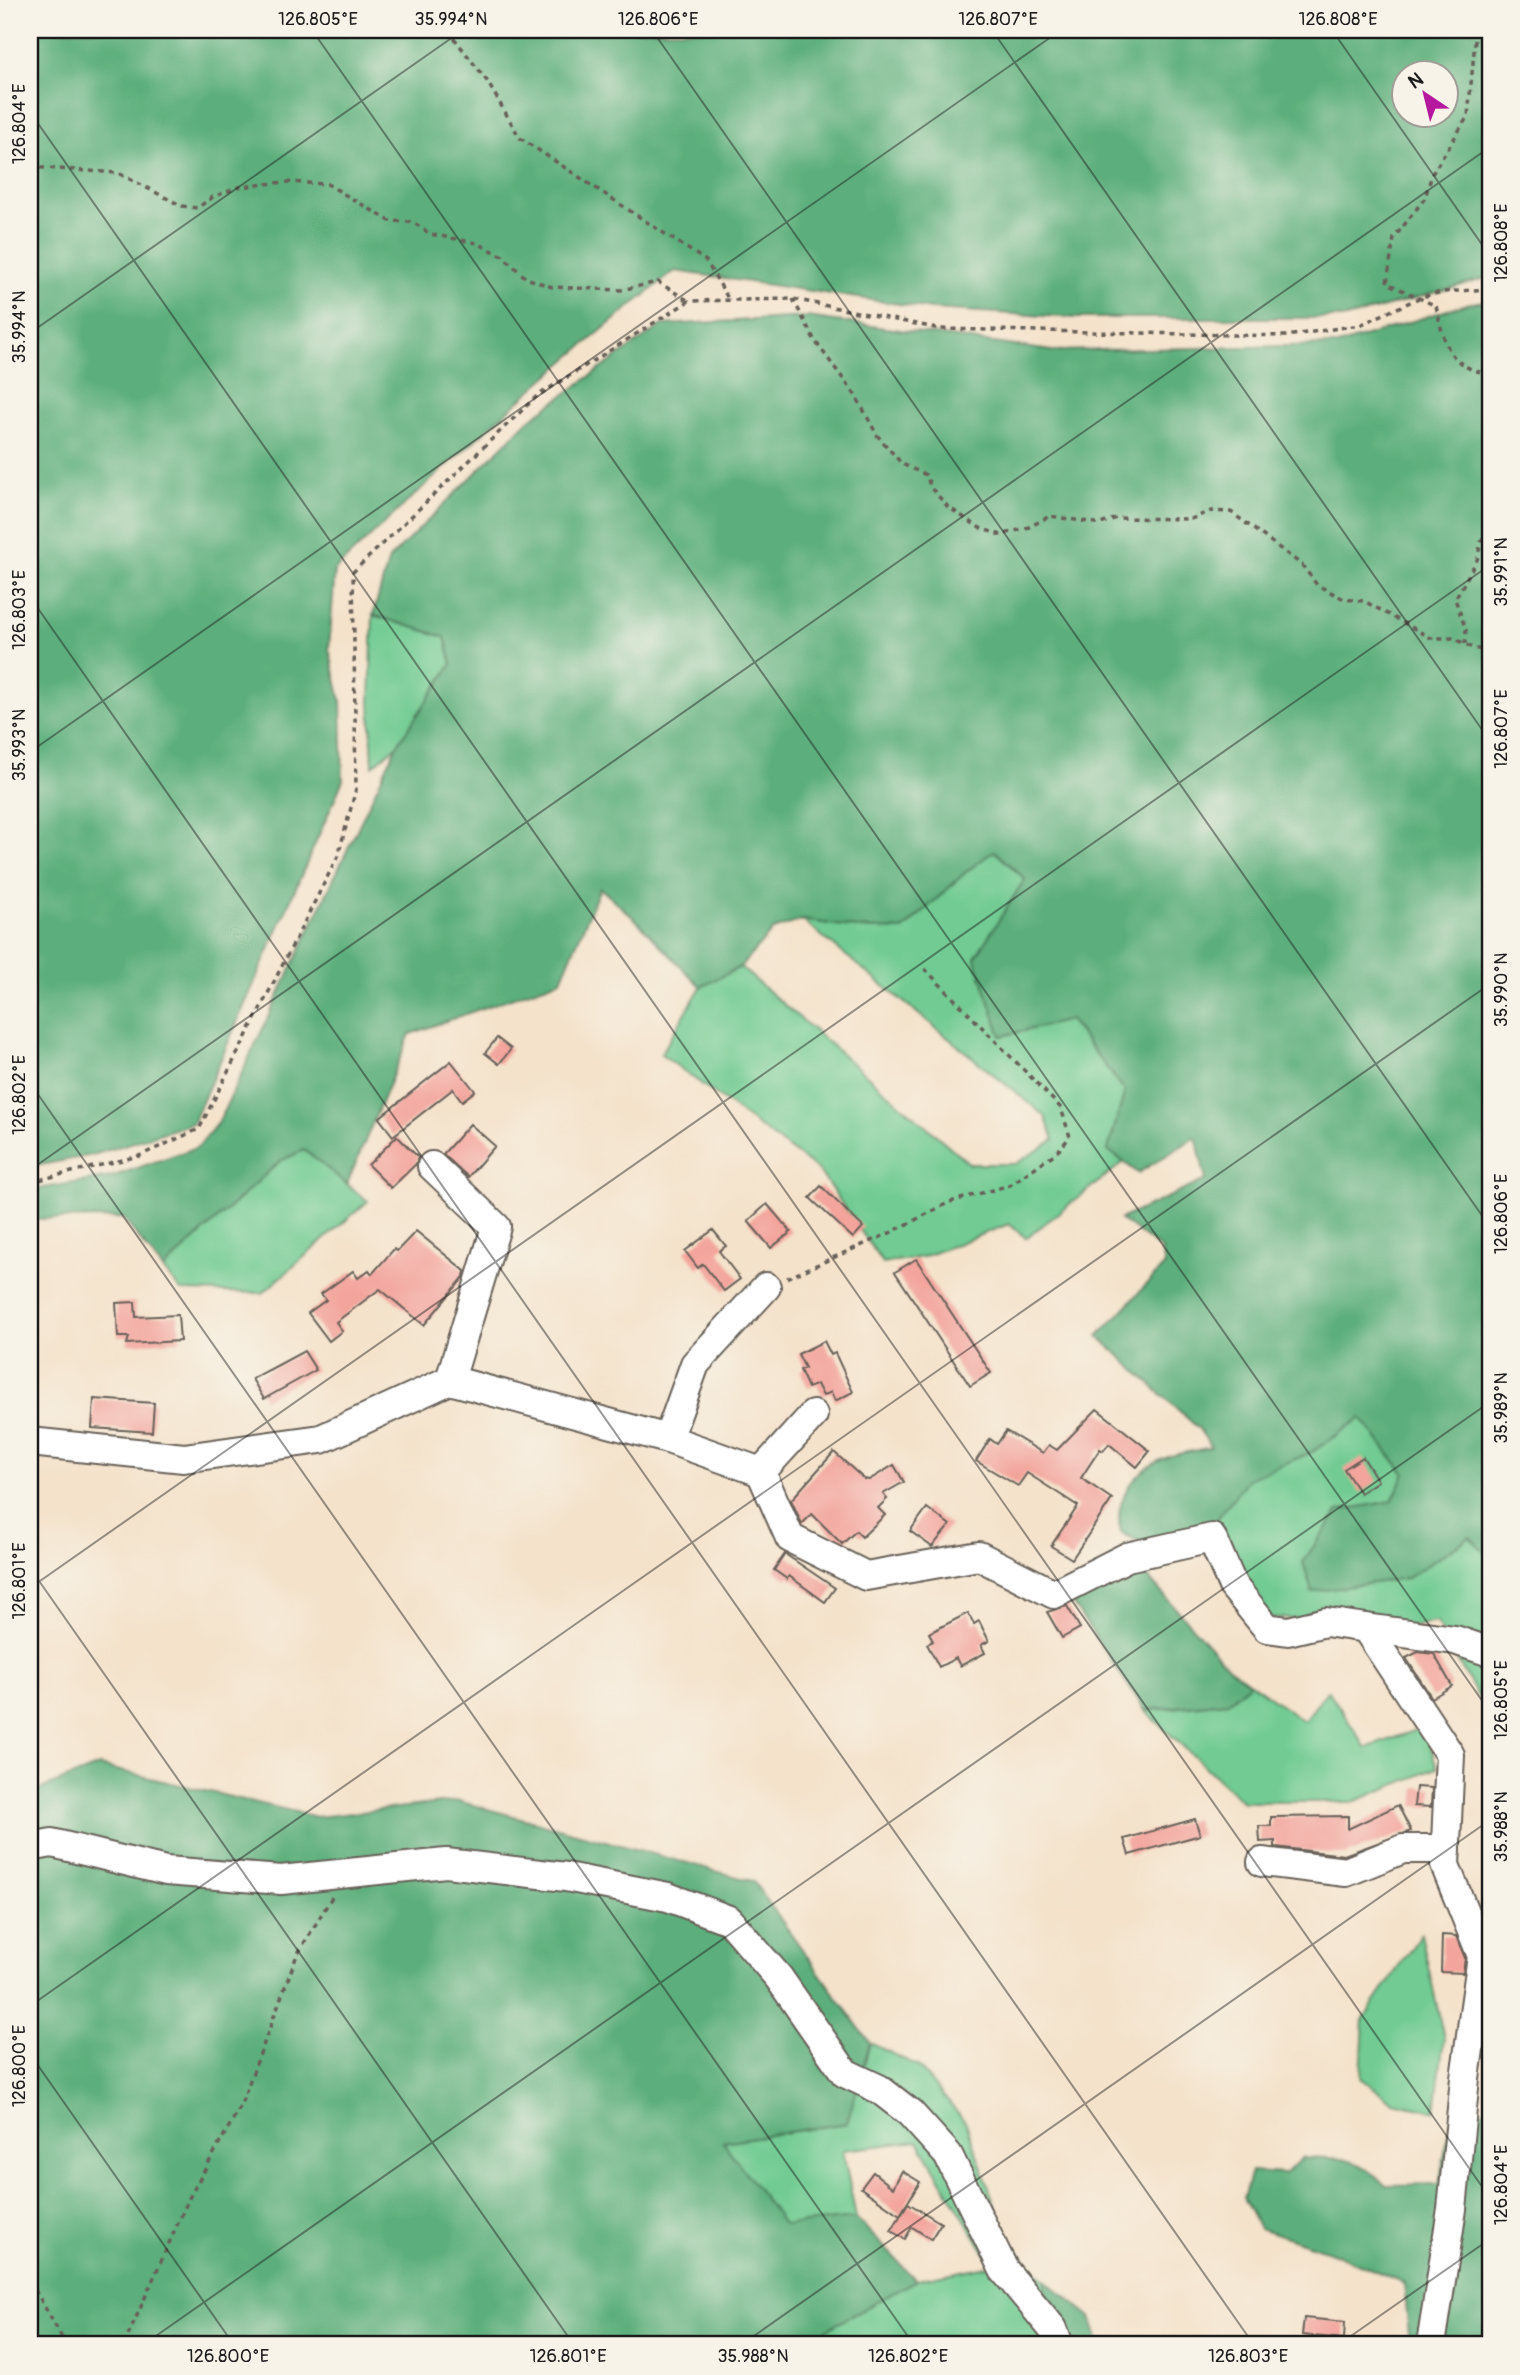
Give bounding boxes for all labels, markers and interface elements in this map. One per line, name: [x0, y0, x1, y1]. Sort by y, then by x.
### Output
text: 126.805°E: [278, 8, 358, 31]
text: 35.994°N: [415, 8, 487, 31]
text: 126.806°E: [618, 8, 698, 31]
text: 126.807°E: [958, 8, 1038, 31]
text: 126.808°E: [1298, 8, 1378, 31]
north arrow: [1390, 60, 1460, 130]
text: N: [1404, 67, 1428, 94]
text: 126.804°E: [8, 84, 31, 164]
text: 126.808°E: [1490, 203, 1513, 283]
text: 35.994°N: [8, 291, 31, 363]
text: 35.991°N: [1490, 537, 1513, 607]
text: 126.803°E: [8, 570, 31, 650]
text: 126.807°E: [1490, 689, 1513, 769]
text: 35.993°N: [8, 709, 31, 781]
text: 35.990°N: [1490, 953, 1513, 1027]
text: 126.802°E: [8, 1055, 31, 1135]
text: 126.806°E: [1490, 1174, 1513, 1254]
text: 35.989°N: [1490, 1372, 1513, 1444]
text: 126.801°E: [8, 1542, 31, 1620]
text: 126.805°E: [1490, 1660, 1513, 1740]
text: 35.988°N: [1490, 1791, 1513, 1863]
text: 126.800°E: [8, 2025, 31, 2107]
text: 126.804°E: [1490, 2145, 1513, 2225]
text: 126.800°E: [187, 2345, 269, 2368]
text: 126.801°E: [529, 2345, 607, 2368]
text: 35.988°N: [717, 2345, 789, 2368]
text: 126.802°E: [868, 2345, 948, 2368]
text: 126.803°E: [1208, 2345, 1288, 2368]

